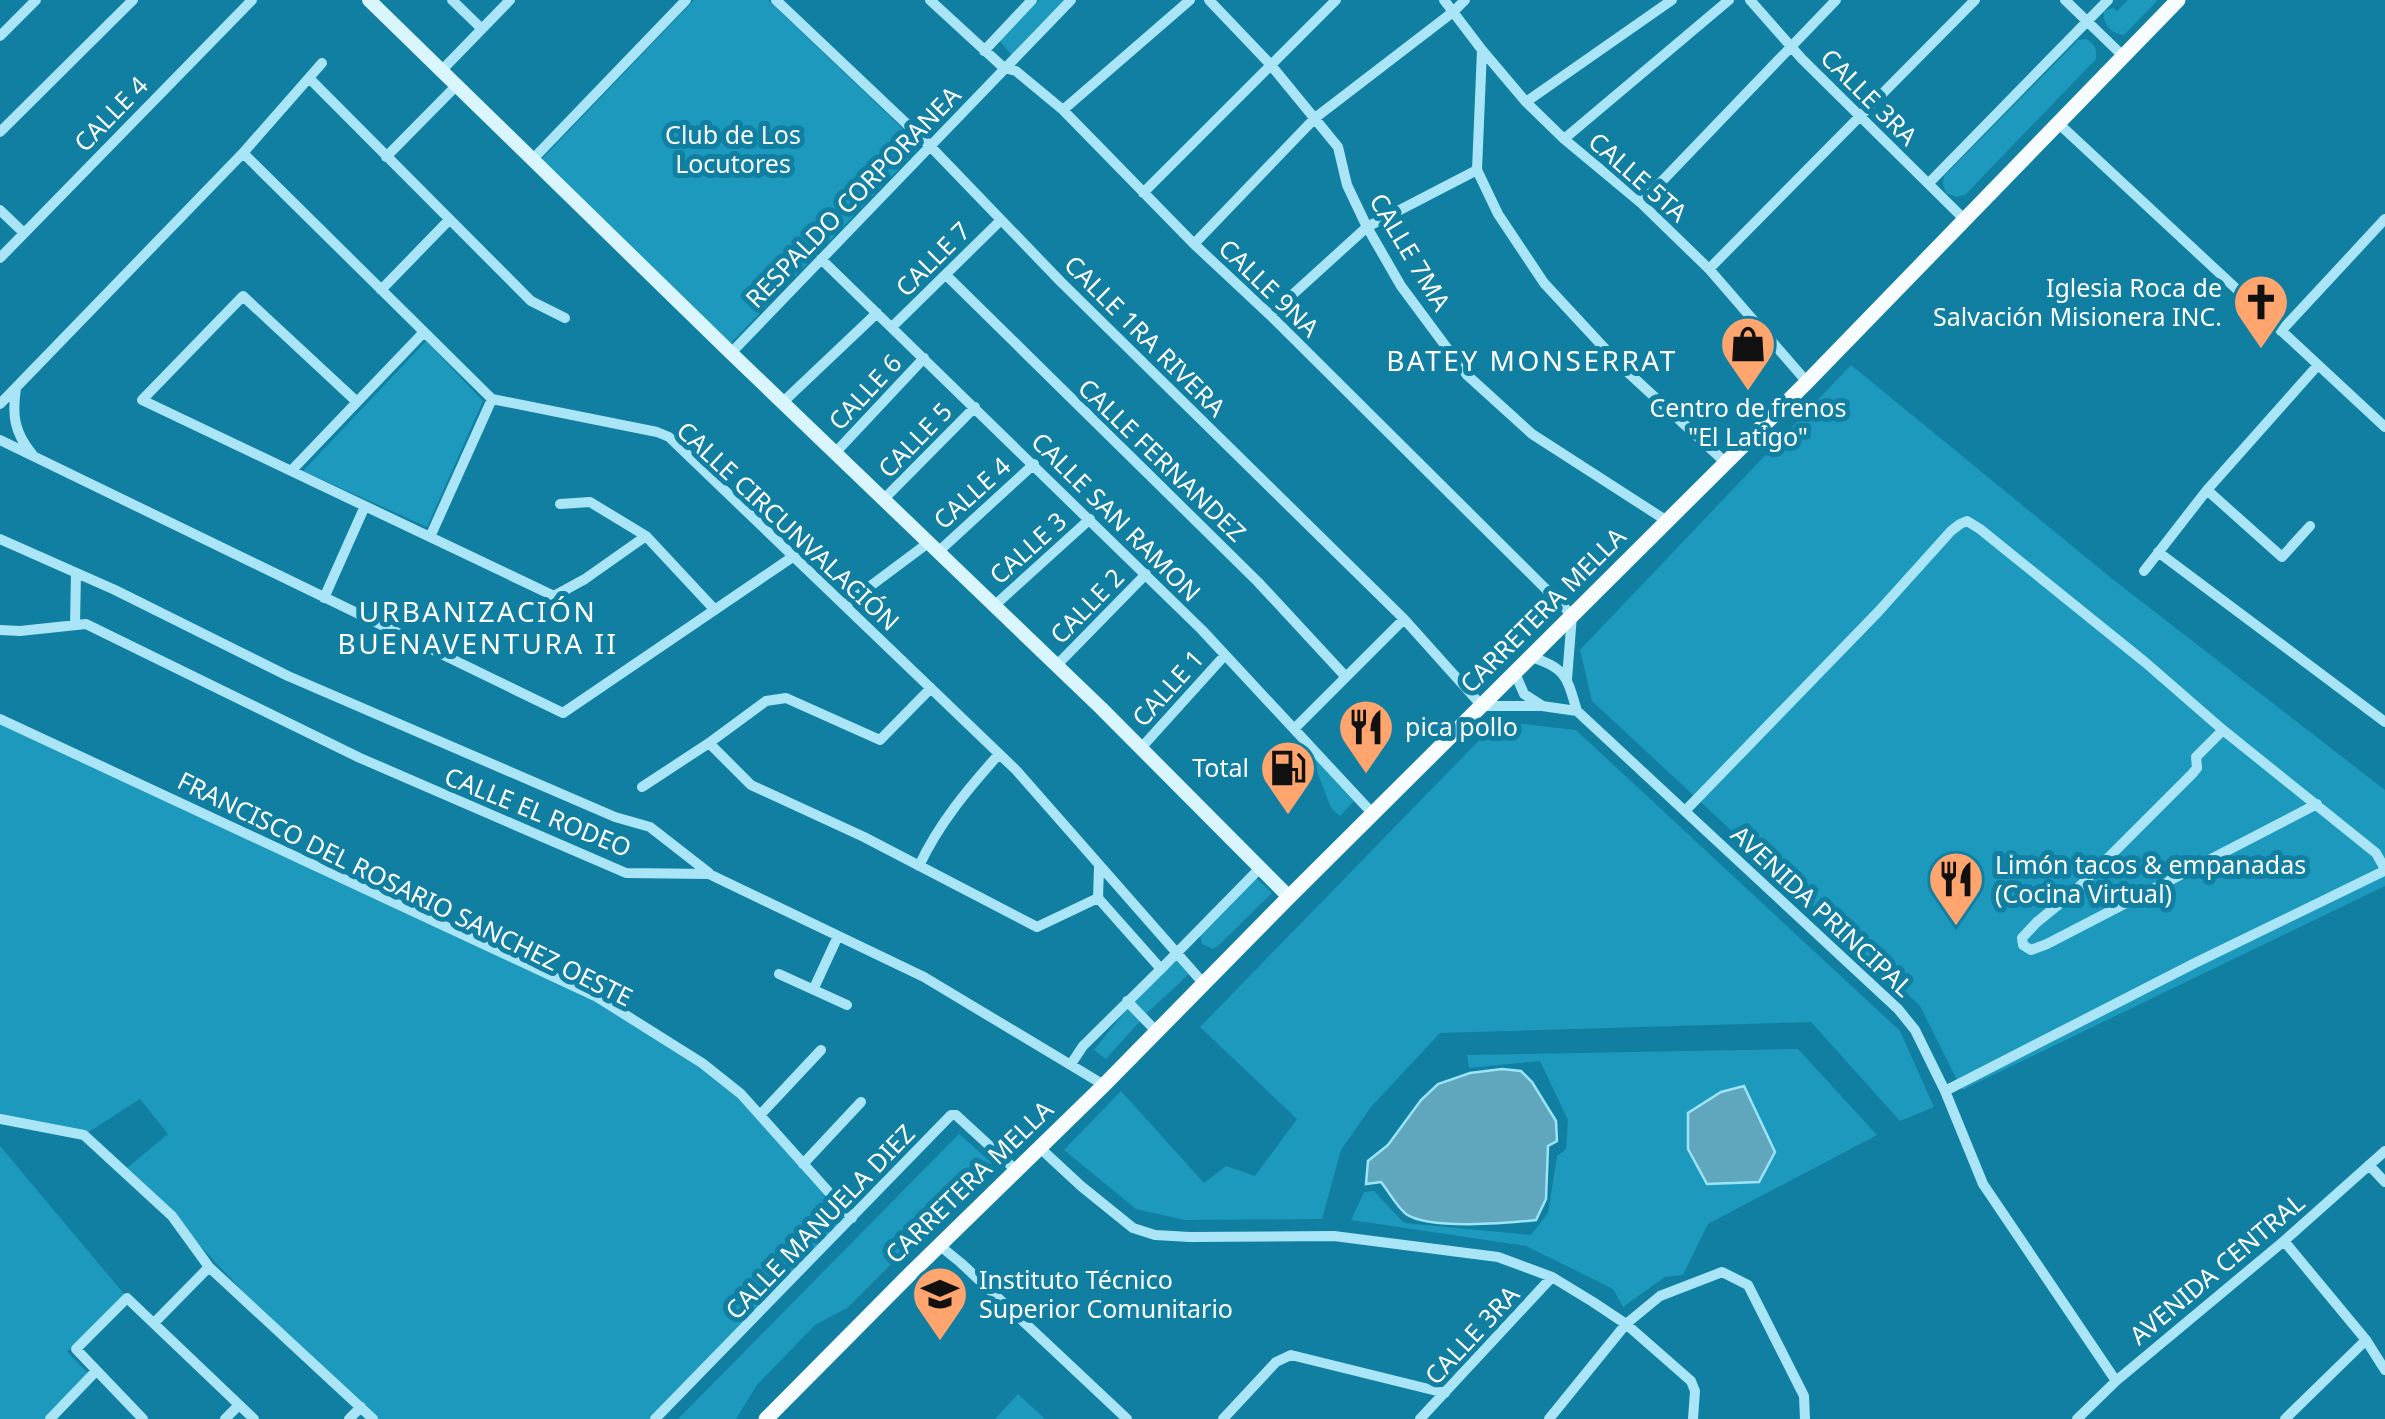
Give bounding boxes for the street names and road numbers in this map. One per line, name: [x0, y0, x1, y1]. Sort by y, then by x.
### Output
street label: CALLE 3RA: [1814, 40, 1926, 152]
street label: CALLE 4: [66, 68, 155, 158]
street label: RESPALDO CORPORANEA: [737, 78, 967, 315]
street label: CALLE 5TA: [1582, 124, 1695, 229]
street label: CALLE 7MA: [1362, 186, 1459, 317]
street label: CALLE 7: [888, 214, 977, 303]
street label: CALLE 9NA: [1212, 231, 1327, 344]
street label: CALLE 1RA RIVERA: [1058, 247, 1234, 423]
street label: CALLE 6: [820, 346, 908, 437]
street label: CALLE FERNANDEZ: [1071, 370, 1254, 548]
street label: CALLE 5: [870, 394, 959, 484]
street label: CALLE CIRCUNVALACIÓN: [670, 413, 907, 637]
street label: CALLE SAN RAMON: [1025, 424, 1209, 608]
street label: CALLE 4: [926, 449, 1017, 536]
street label: CALLE 3: [982, 504, 1073, 591]
street label: CARRETERA MELLA: [1452, 519, 1633, 700]
street label: CALLE 2: [1042, 560, 1131, 650]
street label: CALLE 1: [1124, 642, 1211, 733]
street label: CALLE EL RODEO: [440, 758, 637, 864]
street label: FRANCISCO DEL ROSARIO SANCHEZ OESTE: [172, 763, 639, 1013]
street label: AVENIDA PRINCIPAL: [1724, 817, 1921, 1004]
street label: CARRETERA MELLA: [877, 1092, 1060, 1270]
street label: CALLE MANUELA DIEZ: [717, 1116, 921, 1326]
street label: AVENIDA CENTRAL: [2122, 1185, 2311, 1352]
street label: CALLE 3RA: [1416, 1277, 1526, 1391]

